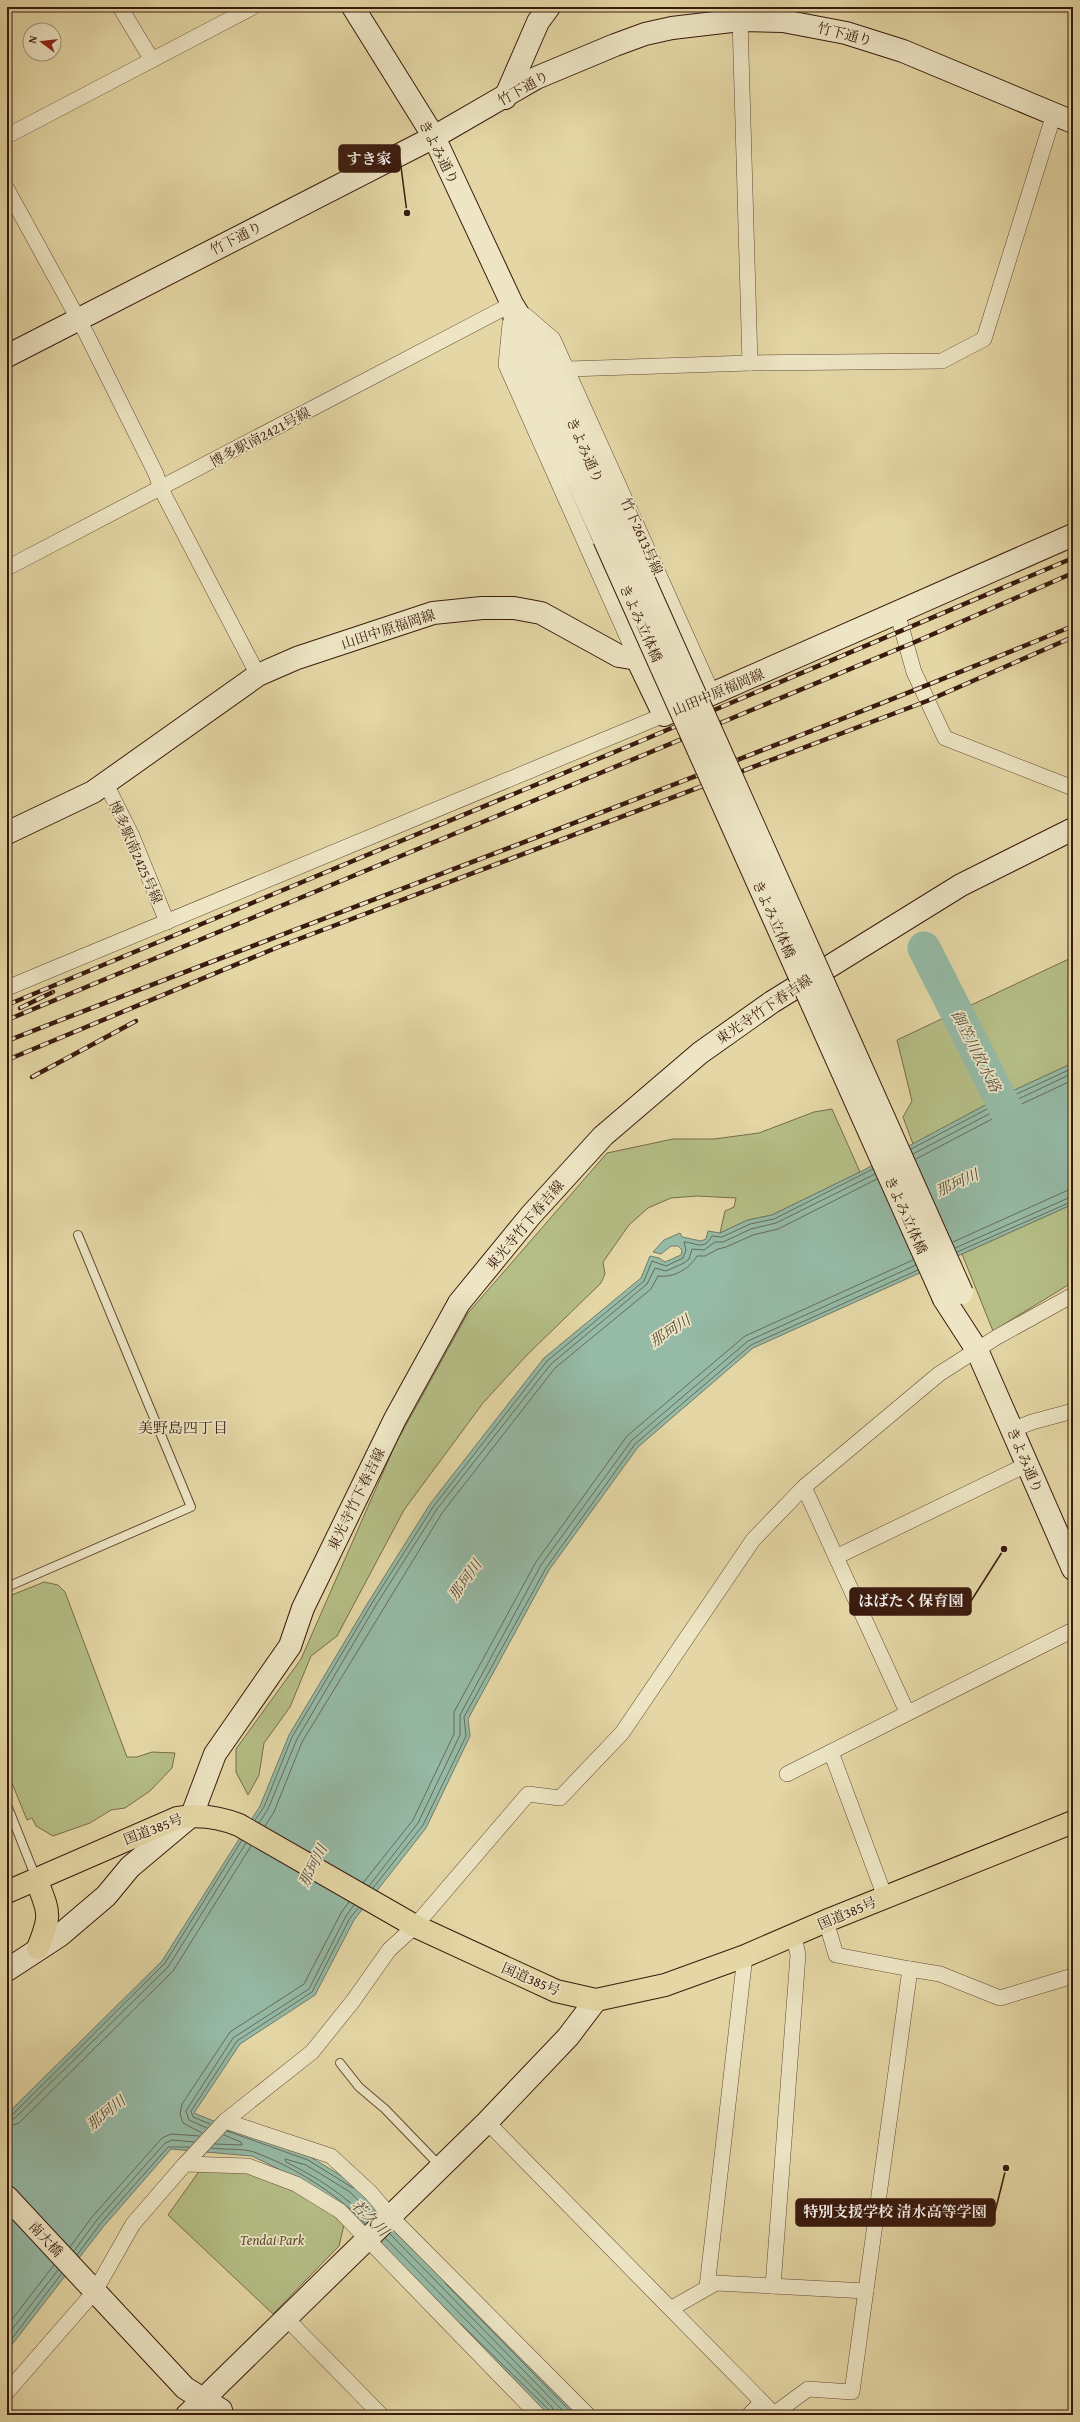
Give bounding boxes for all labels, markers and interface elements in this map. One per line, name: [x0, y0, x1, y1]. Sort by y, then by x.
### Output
street label: 竹下通り: [815, 18, 875, 50]
north arrow: [22, 22, 62, 62]
text: N: [24, 33, 41, 45]
street label: 竹下通り: [494, 66, 552, 110]
street label: きよみ通り: [414, 116, 464, 188]
callout: すき家: [339, 145, 400, 172]
text: すき家: [346, 148, 392, 169]
street label: 竹下通り: [207, 216, 265, 260]
street label: 博多駅南2421号線: [206, 402, 314, 472]
street label: きよみ通り: [562, 414, 608, 486]
street label: 竹下2613号線: [616, 494, 668, 578]
street label: きよみ立体橋: [615, 581, 667, 665]
street label: 山田中原福岡線: [338, 604, 438, 654]
street label: 山田中原福岡線: [669, 664, 767, 720]
street label: 博多駅南2425号線: [104, 797, 168, 907]
street label: きよみ立体橋: [748, 877, 800, 961]
street label: 東光寺竹下春吉線: [712, 969, 816, 1049]
water label: 御笠川放水路: [947, 1006, 1007, 1097]
water label: 那珂川: [932, 1163, 983, 1201]
street label: きよみ立体橋: [880, 1173, 932, 1257]
street label: 東光寺竹下春吉線: [481, 1176, 569, 1274]
water label: 那珂川: [645, 1308, 696, 1352]
district label: 美野島四丁目: [138, 1417, 228, 1438]
street label: きよみ通り: [1002, 1424, 1048, 1496]
street label: 東光寺竹下春吉線: [322, 1444, 390, 1554]
water label: 那珂川: [443, 1554, 487, 1604]
callout: はばたく保育園: [850, 1588, 971, 1615]
text: はばたく保育園: [858, 1590, 964, 1611]
street label: 国道385号: [120, 1809, 186, 1849]
water label: 那珂川: [293, 1839, 333, 1891]
street label: 国道385号: [814, 1892, 880, 1934]
street label: 国道385号: [498, 1958, 564, 2000]
water label: 那珂川: [82, 2089, 131, 2135]
water label: 若久川: [347, 2194, 395, 2242]
callout: 特別支援学校 清水高等学園: [796, 2199, 995, 2226]
text: 特別支援学校 清水高等学園: [803, 2201, 987, 2222]
street label: 南大橋: [24, 2217, 68, 2261]
park label: Tendai Park: [240, 2230, 305, 2250]

